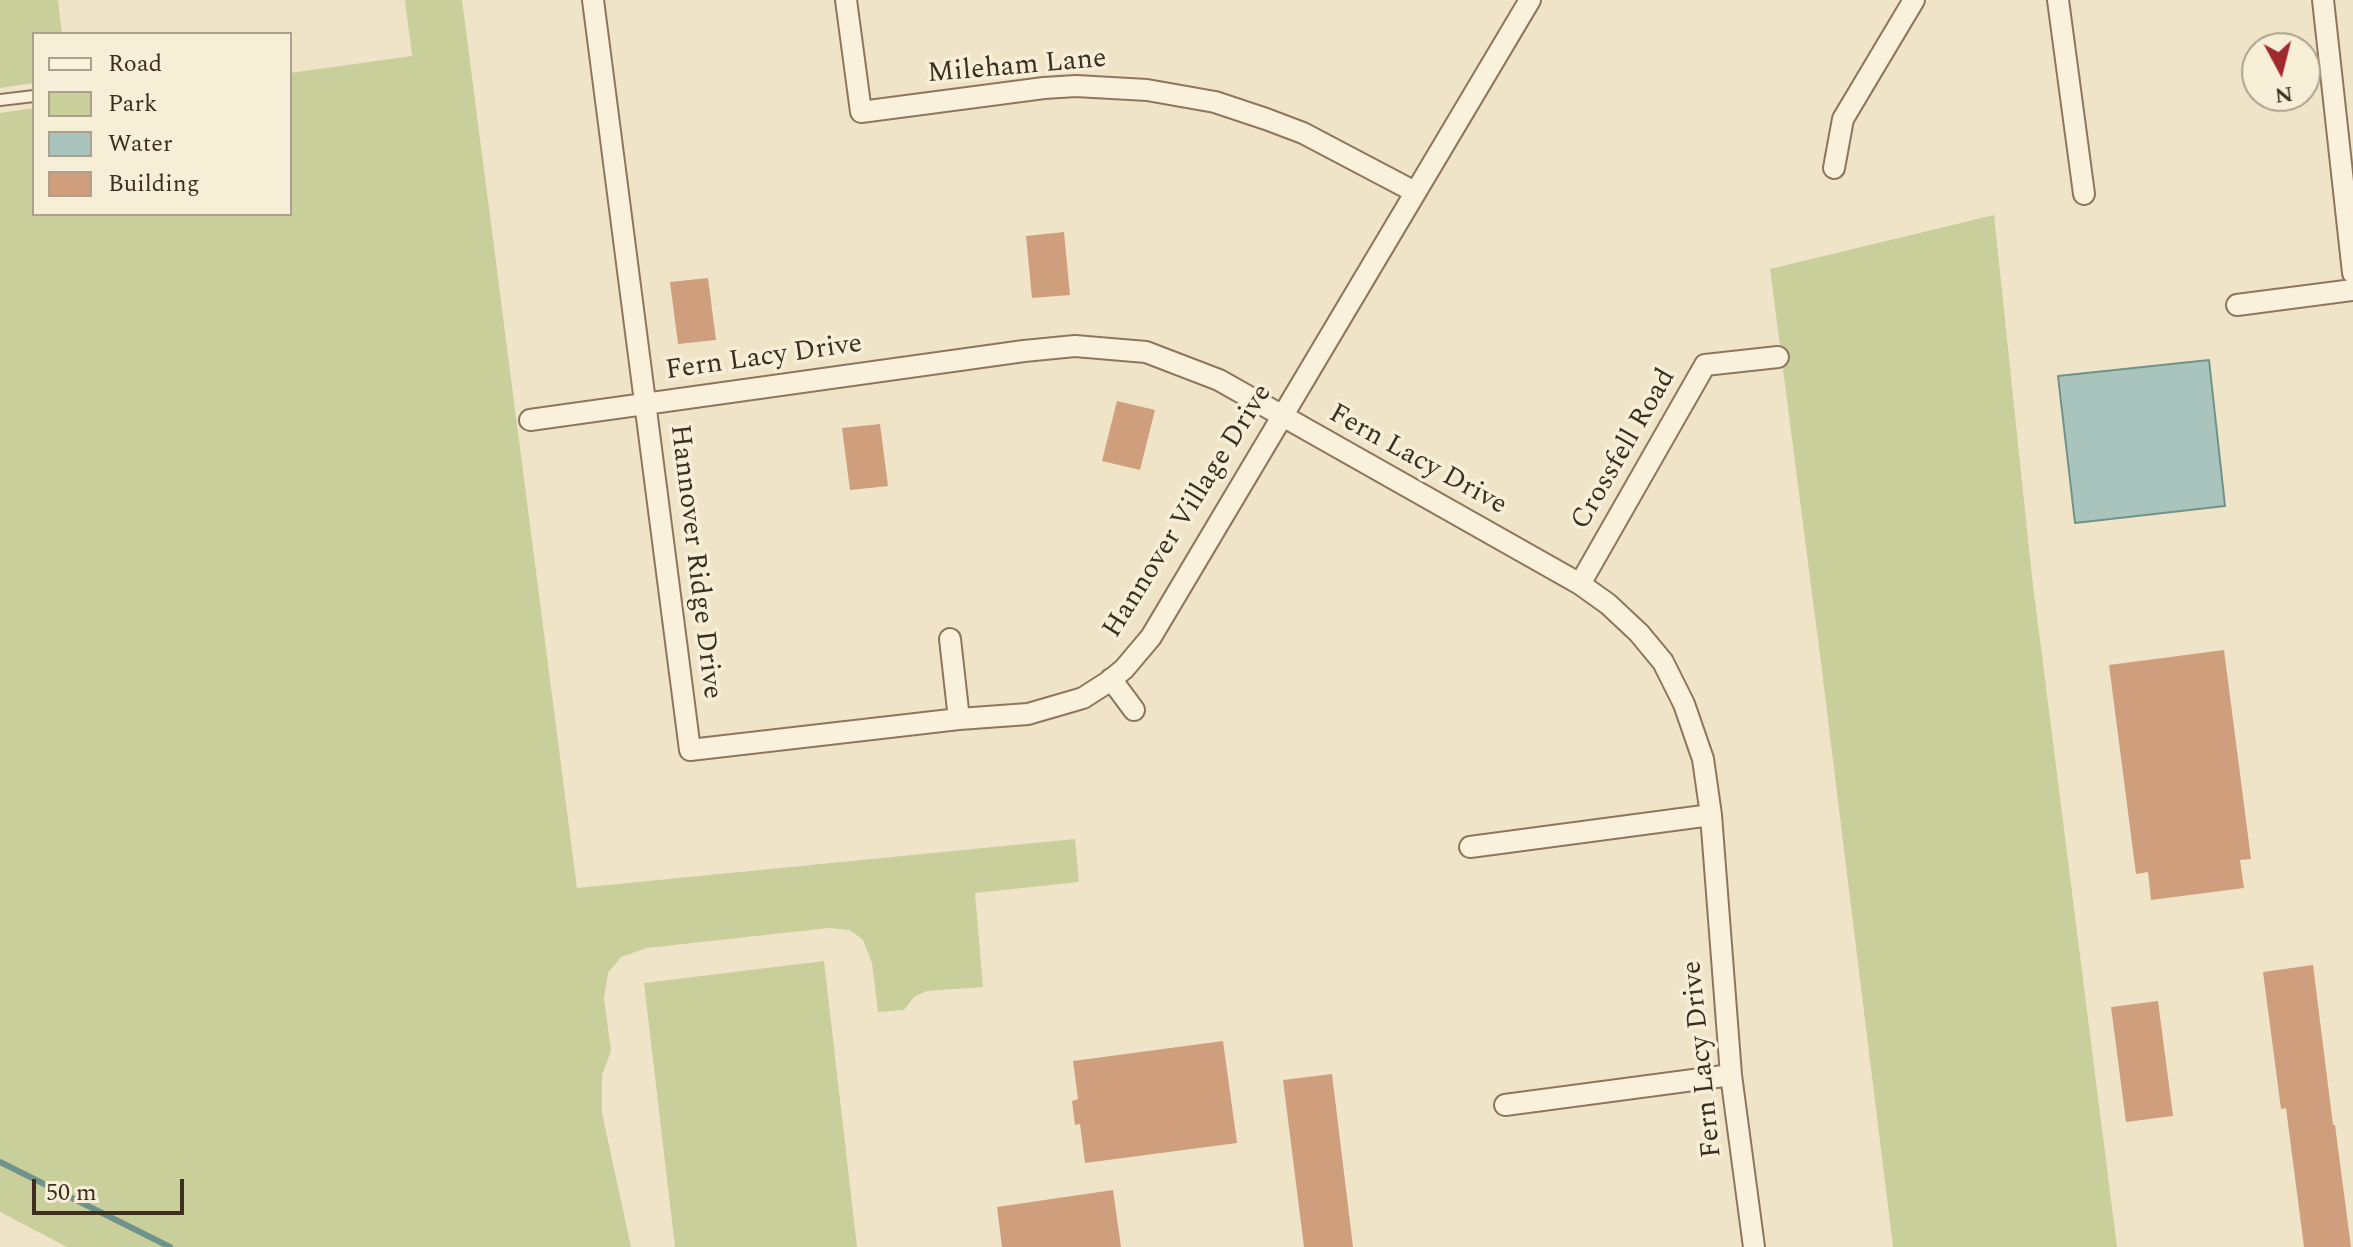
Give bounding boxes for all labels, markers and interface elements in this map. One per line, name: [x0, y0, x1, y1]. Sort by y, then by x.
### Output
legend: [32, 32, 292, 216]
north arrow: [2241, 32, 2321, 112]
street label: Mileham Lane: [926, 43, 1108, 93]
text: Road: [108, 46, 162, 82]
text: N: [2273, 77, 2295, 112]
text: Park: [108, 86, 158, 122]
text: Water: [108, 126, 172, 162]
text: Building: [108, 166, 200, 202]
street label: Fern Lacy Drive: [664, 329, 864, 389]
street label: Crossfell Road: [1565, 364, 1685, 536]
street label: Hannover Village Drive: [1097, 379, 1281, 645]
street label: Fern Lacy Drive: [1322, 398, 1512, 524]
street label: Hannover Ridge Drive: [660, 423, 728, 701]
street label: Fern Lacy Drive: [1677, 959, 1731, 1159]
scale bar: [36, 1163, 188, 1213]
text: 50 m: [46, 1175, 97, 1211]

